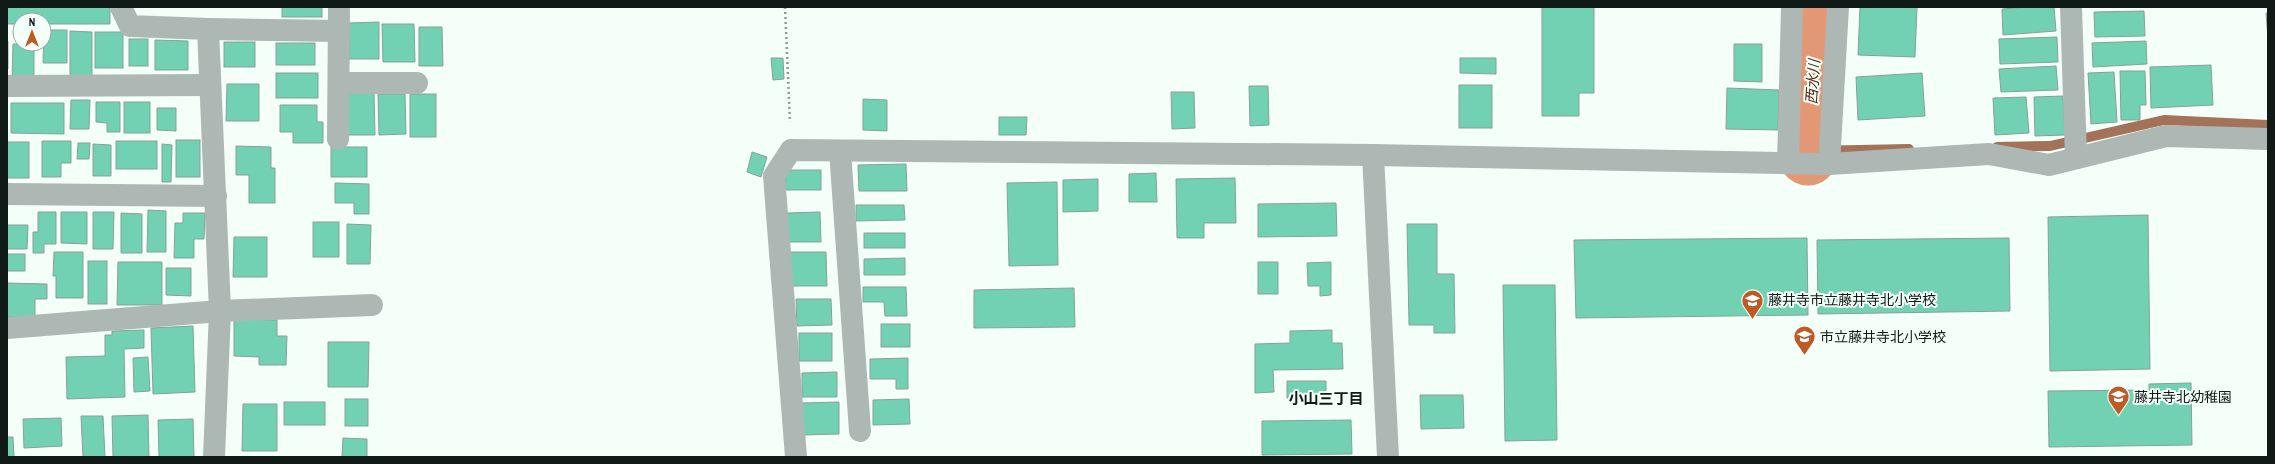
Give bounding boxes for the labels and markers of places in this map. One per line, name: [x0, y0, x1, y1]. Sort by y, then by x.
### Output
school or university icon: 藤井寺市立藤井寺北小学校: [1739, 287, 1765, 320]
place label: 藤井寺市立藤井寺北小学校: [1768, 291, 1936, 309]
school or university icon: 市立藤井寺北小学校: [1792, 324, 1818, 357]
place label: 市立藤井寺北小学校: [1820, 328, 1946, 346]
school or university icon: 藤井寺北幼稚園: [2105, 384, 2131, 417]
place label: 藤井寺北幼稚園: [2134, 388, 2232, 406]

